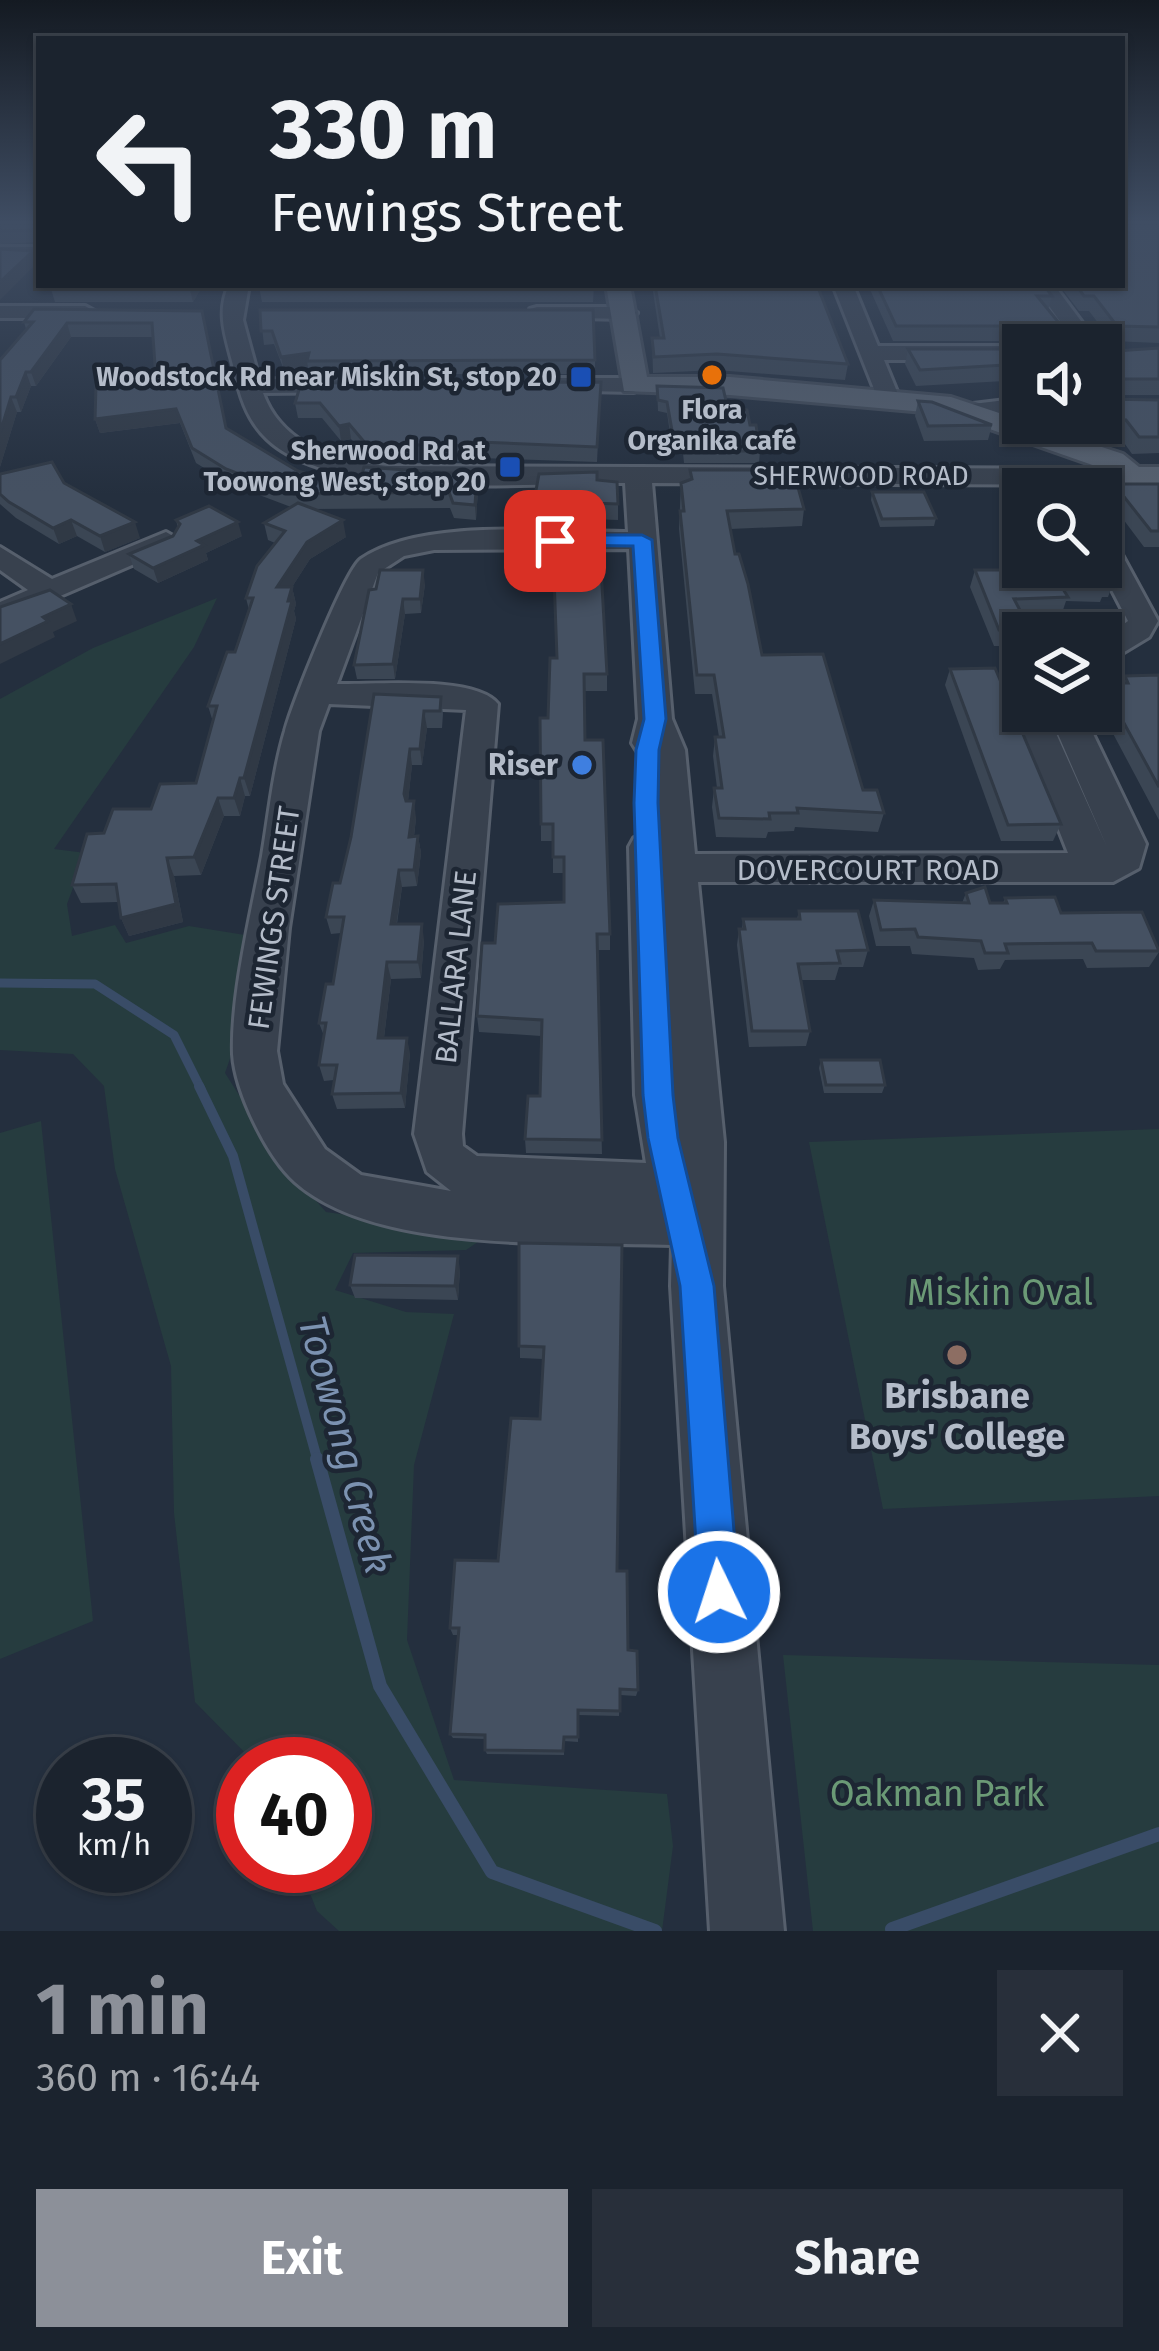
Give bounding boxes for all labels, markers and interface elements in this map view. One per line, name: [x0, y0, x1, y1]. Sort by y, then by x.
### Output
text: 330 m: [270, 79, 497, 180]
icon: left: [72, 84, 228, 240]
text: Fewings Street: [270, 181, 623, 245]
map controls: [1002, 324, 1122, 732]
button: sound: [1002, 324, 1122, 444]
place label: Woodstock Rd near Miskin St, stop 20: [96, 361, 557, 393]
marker: Flora Organika café: [699, 362, 725, 388]
marker: Woodstock Rd near Miskin St, stop 20: [568, 364, 594, 390]
place label: Flora Organika café: [628, 394, 796, 457]
place label: Sherwood Rd at Toowong West, stop 20: [203, 435, 487, 498]
marker: Sherwood Rd at Toowong West, stop 20: [497, 454, 523, 480]
street label: SHERWOOD ROAD: [753, 460, 969, 492]
button: search: [1002, 468, 1122, 588]
pin: [504, 490, 606, 592]
icon: arrive: [522, 508, 588, 574]
button: layers: [1002, 612, 1122, 732]
place label: Riser: [488, 747, 559, 783]
marker: Riser: [569, 752, 595, 778]
street label: FEWINGS STREET: [241, 804, 308, 1032]
street label: DOVERCOURT ROAD: [736, 852, 1000, 888]
street label: BALLARA LANE: [428, 868, 484, 1066]
park label: Miskin Oval: [907, 1271, 1093, 1315]
water label: Toowong Creek: [289, 1311, 401, 1579]
marker: Brisbane Boys' College: [944, 1342, 970, 1368]
place label: Brisbane Boys' College: [849, 1374, 1065, 1459]
position arrow: [656, 1529, 782, 1655]
speed limit sign: 40: [216, 1737, 372, 1893]
text: 35: [82, 1764, 146, 1836]
park label: Oakman Park: [830, 1772, 1045, 1816]
text: km/h: [77, 1827, 151, 1863]
text: 1 min: [36, 1967, 209, 2053]
button: close: [997, 1970, 1123, 2096]
text: 360 m · 16:44: [36, 2055, 260, 2101]
button: Exit: [36, 2189, 568, 2327]
button: Share: [592, 2189, 1123, 2327]

